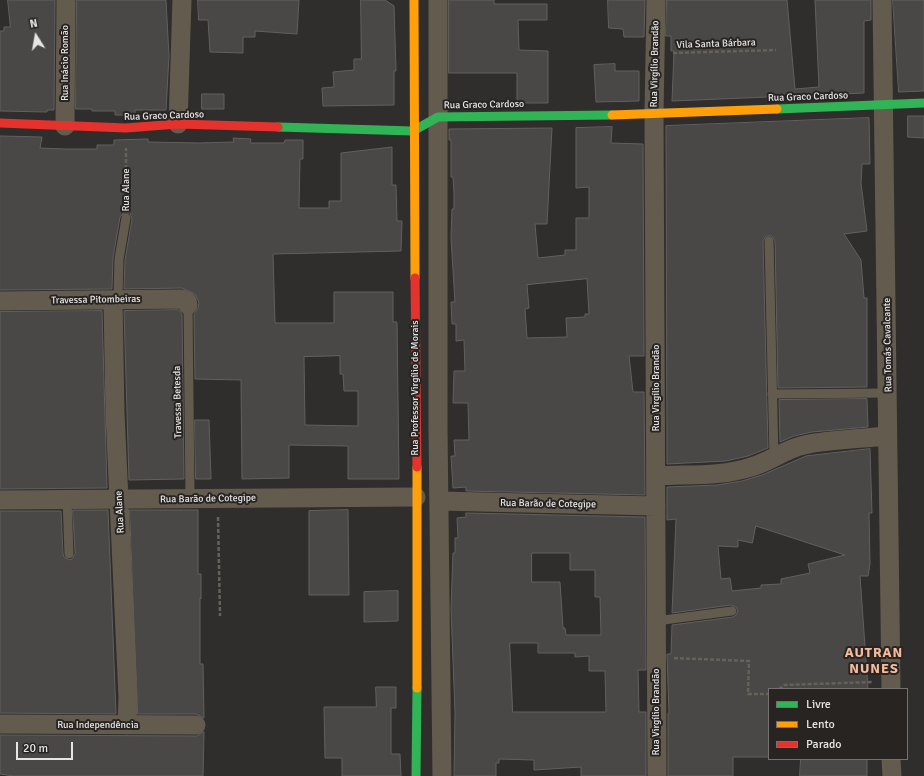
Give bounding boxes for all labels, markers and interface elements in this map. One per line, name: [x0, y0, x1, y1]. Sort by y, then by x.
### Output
north arrow: [16, 16, 56, 56]
text: N: [29, 17, 39, 31]
street label: Rua Virgílio Brandão: [648, 20, 662, 108]
street label: Rua Inácio Romão: [59, 25, 71, 101]
street label: Vila Santa Bárbara: [676, 37, 756, 51]
street label: Rua Graco Cardoso: [768, 90, 848, 104]
street label: Rua Graco Cardoso: [444, 98, 524, 112]
street label: Rua Graco Cardoso: [124, 109, 204, 123]
street label: Rua Alane: [120, 168, 132, 212]
street label: Travessa Pitombeiras: [51, 293, 141, 307]
street label: Rua Tomás Cavalcante: [881, 298, 895, 392]
street label: Rua Professor Virgílio de Morais: [409, 320, 421, 456]
street label: Rua Virgílio Brandão: [650, 344, 662, 432]
street label: Travessa Betesda: [171, 366, 185, 438]
street label: Rua Alane: [113, 490, 127, 534]
street label: Rua Barão de Cotegipe: [160, 492, 256, 506]
street label: Rua Barão de Cotegipe: [500, 497, 596, 511]
district label: AUTRAN NUNES: [845, 645, 903, 678]
street label: Rua Virgílio Brandão: [650, 668, 662, 756]
legend: [768, 688, 908, 760]
text: Livre: [806, 697, 831, 712]
text: Lento: [806, 717, 835, 732]
street label: Rua Independência: [57, 719, 139, 731]
scale bar: [18, 734, 75, 760]
text: Parado: [806, 737, 842, 752]
text: 20 m: [23, 741, 48, 756]

